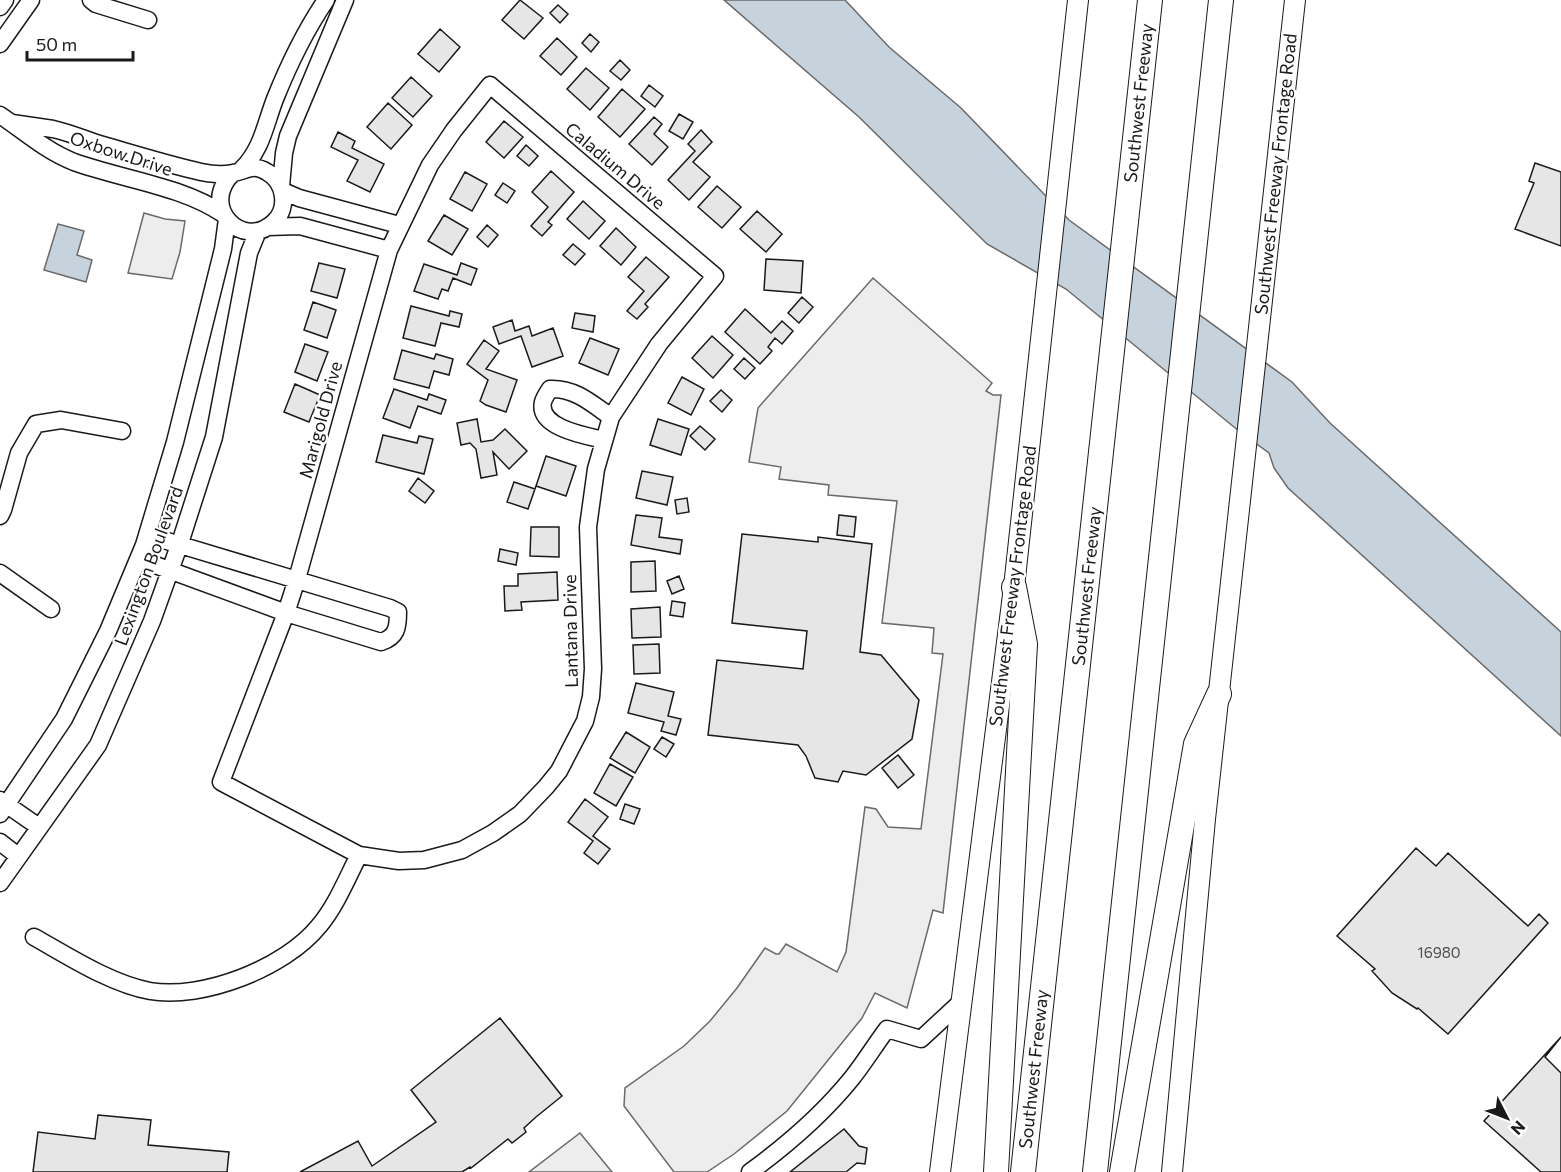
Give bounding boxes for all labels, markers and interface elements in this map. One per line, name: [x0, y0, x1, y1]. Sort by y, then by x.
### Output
street label: Southwest Freeway: [1119, 22, 1157, 184]
scale bar: [27, 24, 134, 62]
street label: Southwest Freeway Frontage Road: [1249, 32, 1301, 316]
text: 50 m: [36, 33, 77, 55]
street label: Caladium Drive: [561, 117, 670, 213]
street label: Oxbow Drive: [67, 126, 175, 180]
street label: Marigold Drive: [294, 359, 346, 481]
street label: Southwest Freeway Frontage Road: [984, 444, 1040, 728]
street label: Lexington Boulevard: [109, 483, 187, 648]
street label: Southwest Freeway: [1067, 505, 1105, 667]
street label: Lantana Drive: [558, 574, 582, 688]
house number: 16980: [1417, 943, 1461, 961]
street label: Southwest Freeway: [1014, 988, 1052, 1150]
north arrow: [1477, 1088, 1537, 1148]
text: N: [1507, 1118, 1530, 1139]

